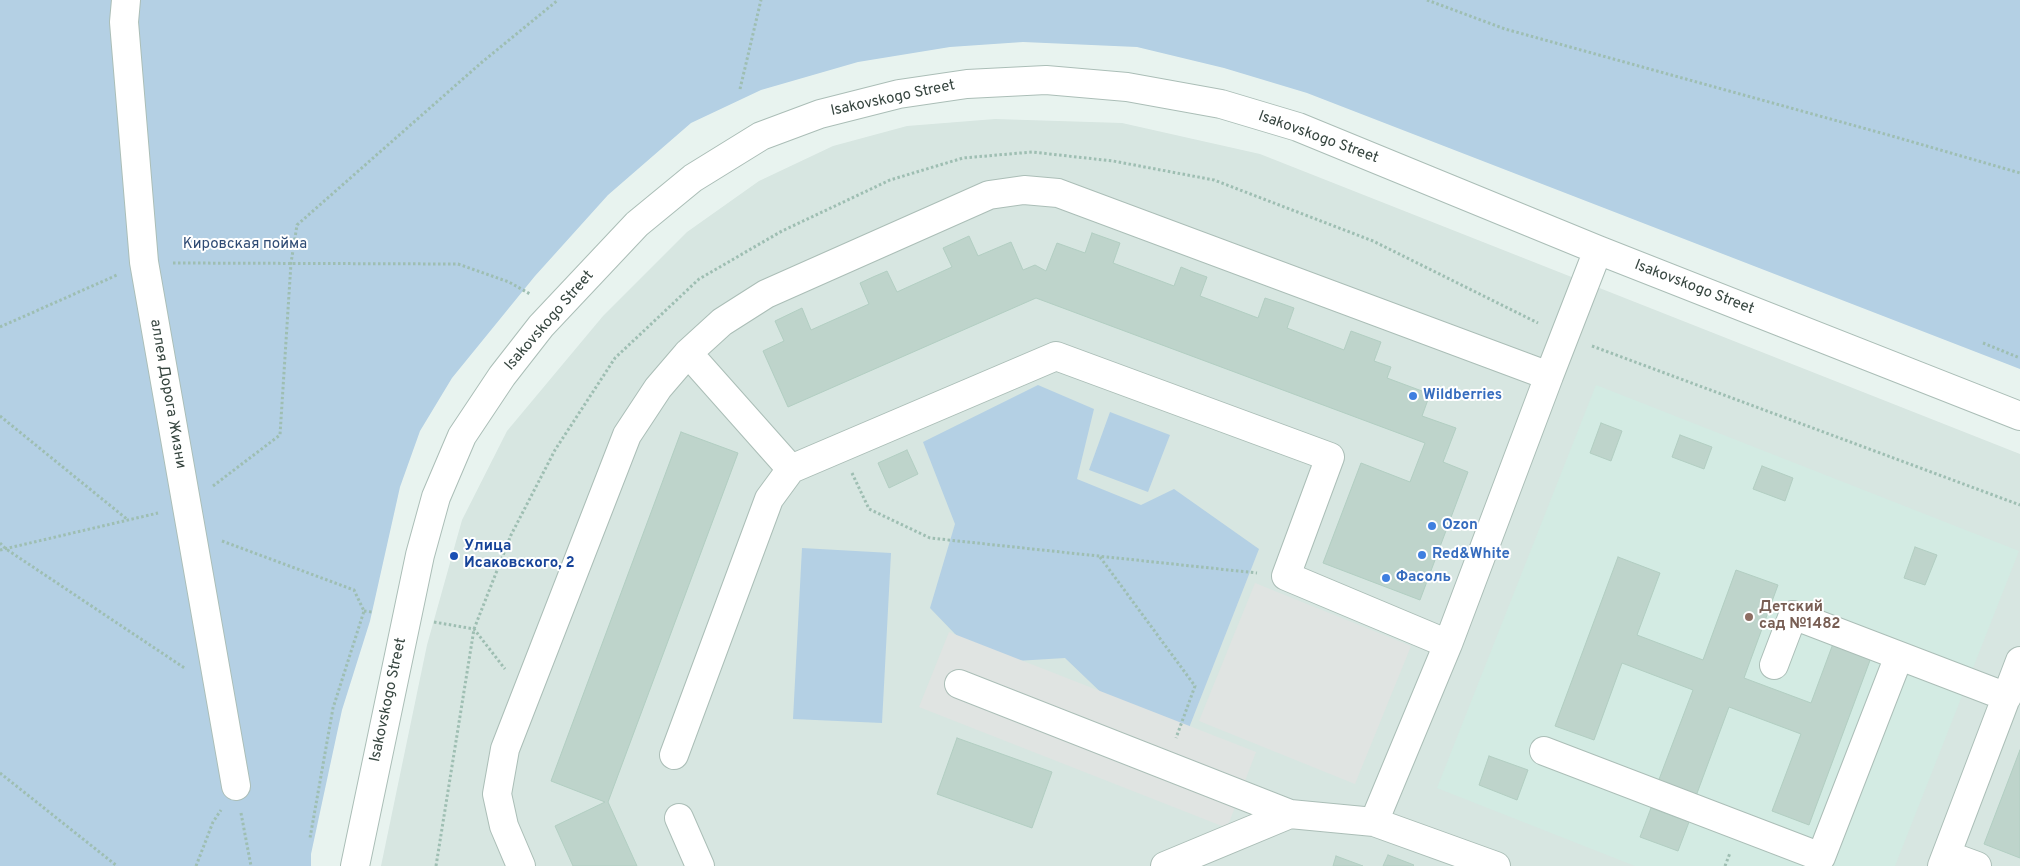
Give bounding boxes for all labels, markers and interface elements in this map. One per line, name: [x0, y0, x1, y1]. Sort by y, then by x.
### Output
street label: Isakovskogo Street: [829, 77, 957, 121]
street label: Isakovskogo Street: [1255, 108, 1381, 168]
park label: Кировская пойма: [183, 236, 307, 254]
street label: Isakovskogo Street: [1632, 257, 1756, 319]
street label: Isakovskogo Street: [502, 267, 598, 375]
street label: аллея Дорога Жизни: [145, 318, 189, 470]
place label: Wildberries: [1423, 387, 1502, 405]
marker: Wildberries: [1407, 390, 1419, 402]
place label: Ozon: [1442, 517, 1478, 535]
marker: Ozon: [1426, 520, 1438, 532]
place label: Улица Исаковского, 2: [464, 538, 575, 573]
place label: Red&White: [1432, 546, 1510, 564]
marker: Red&White: [1416, 549, 1428, 561]
marker: Улица Исаковского, 2: [448, 550, 460, 562]
place label: Фасоль: [1396, 569, 1451, 587]
marker: Фасоль: [1380, 572, 1392, 584]
place label: Детский сад №1482: [1759, 599, 1841, 634]
marker: Детский сад №1482: [1743, 611, 1755, 623]
street label: Isakovskogo Street: [367, 636, 411, 764]

